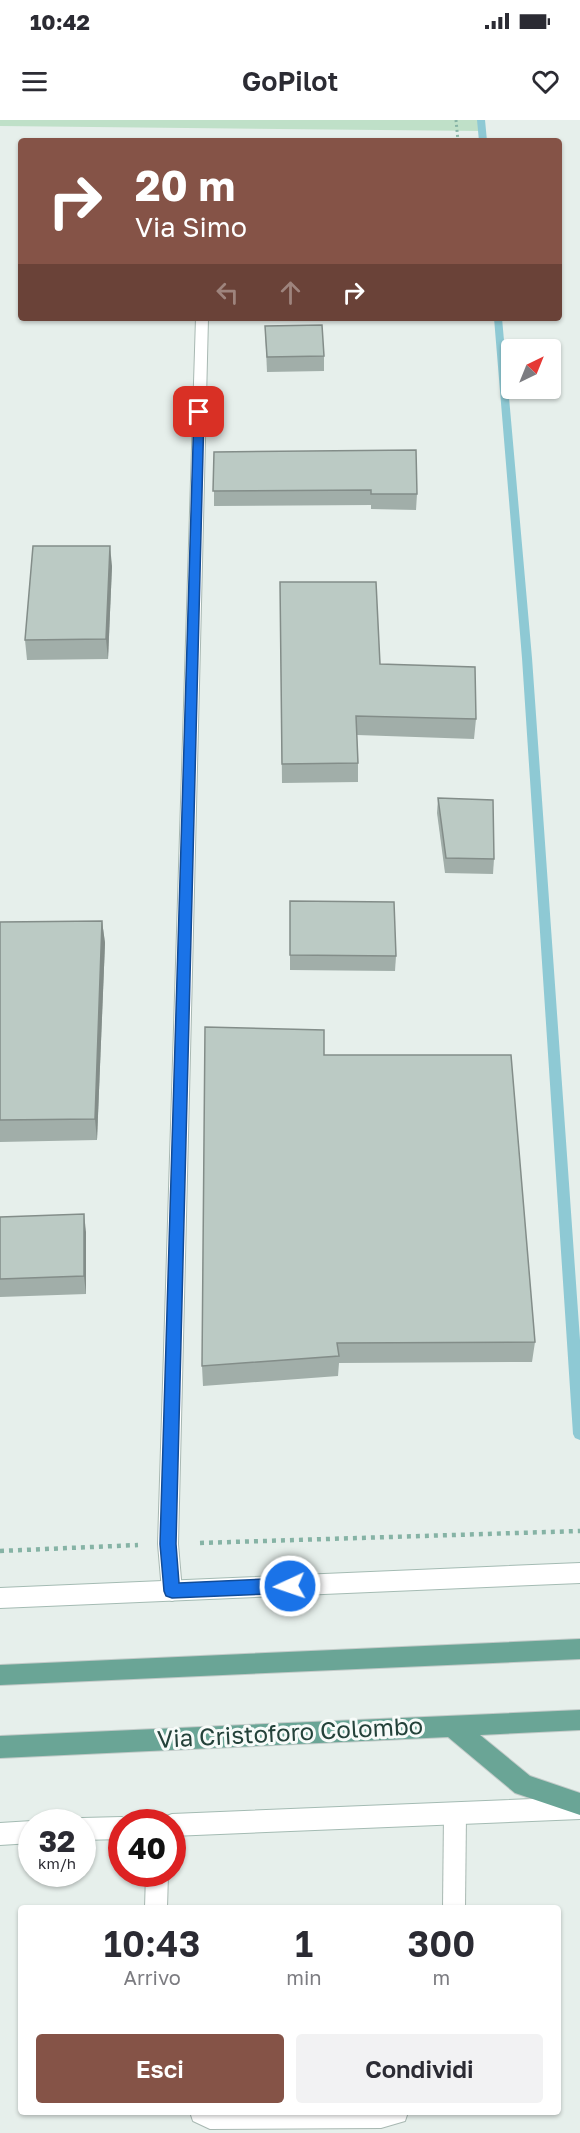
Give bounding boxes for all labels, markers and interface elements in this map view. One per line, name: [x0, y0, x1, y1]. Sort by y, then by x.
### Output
text: 10:42: [30, 8, 90, 35]
icon: menu: [18, 65, 51, 98]
text: GoPilot: [242, 65, 338, 97]
icon: heart: [529, 65, 562, 98]
text: 20 m: [135, 160, 235, 210]
icon: right: [36, 162, 114, 240]
text: Via Simo: [135, 211, 247, 243]
icon: left: [211, 276, 244, 309]
icon: ahead: [274, 276, 307, 309]
icon: right: [337, 276, 370, 309]
north arrow: [501, 339, 561, 399]
map controls: [501, 339, 561, 399]
pin: [173, 386, 224, 437]
icon: arrive: [182, 395, 215, 428]
position arrow: [258, 1554, 322, 1618]
street label: Via Cristoforo Colombo: [156, 1710, 424, 1753]
speed limit sign: 40: [108, 1809, 186, 1887]
text: 32: [39, 1823, 75, 1859]
text: km/h: [38, 1854, 76, 1872]
text: 10:43: [104, 1922, 200, 1965]
text: 1: [295, 1922, 313, 1965]
text: 300: [407, 1922, 475, 1965]
text: Arrivo: [124, 1965, 181, 1989]
text: min: [286, 1965, 322, 1989]
text: m: [432, 1965, 450, 1989]
button: Esci: [36, 2034, 284, 2103]
button: Condividi: [296, 2034, 543, 2103]

